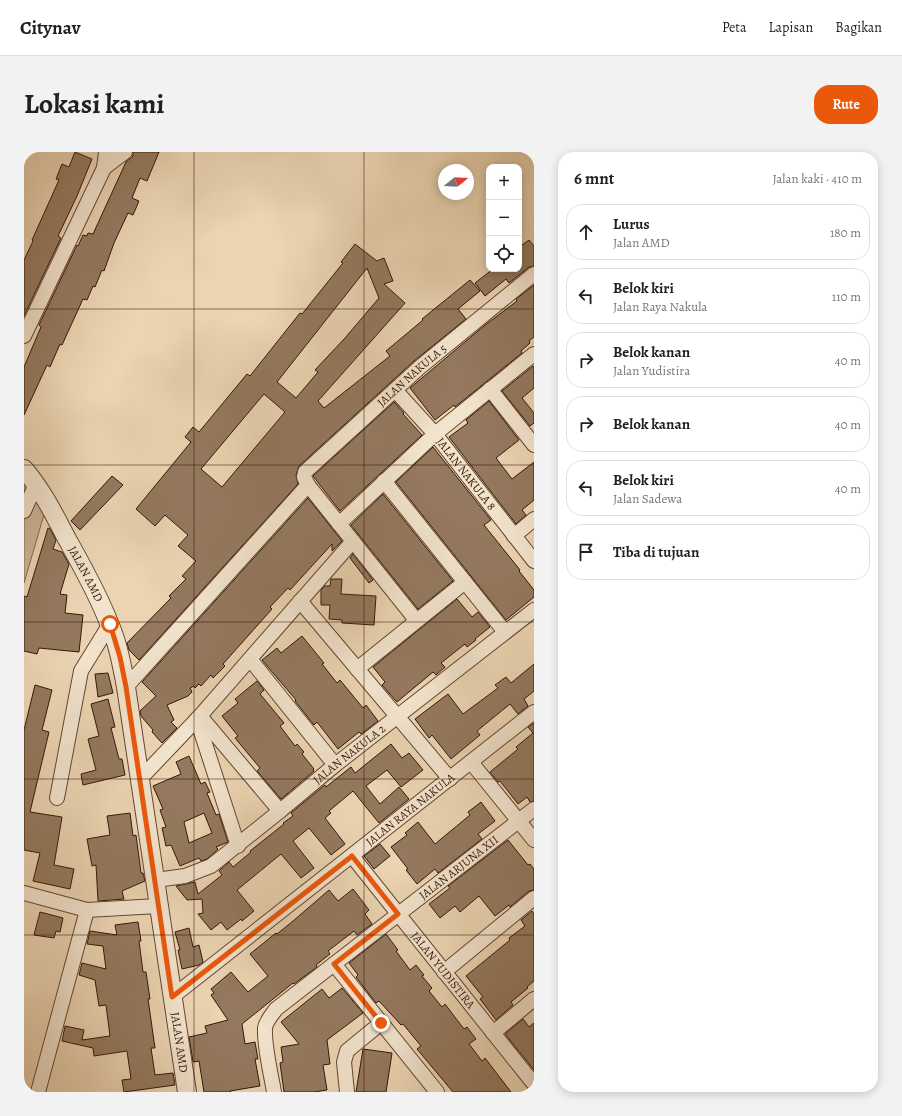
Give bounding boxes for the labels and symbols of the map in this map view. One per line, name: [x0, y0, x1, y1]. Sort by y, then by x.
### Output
north arrow: [438, 164, 474, 200]
street label: JALAN NAKULA 5: [374, 341, 450, 410]
street label: JALAN NAKULA 8: [433, 434, 500, 514]
street label: JALAN AMD: [64, 543, 107, 604]
route start: [101, 615, 119, 633]
street label: JALAN NAKULA 2: [310, 720, 389, 788]
street label: JALAN RAYA NAKULA: [362, 769, 459, 850]
street label: JALAN ARJUNA XII: [416, 832, 502, 903]
street label: JALAN YUDISTIRA: [407, 928, 479, 1013]
street label: JALAN AMD: [167, 1011, 192, 1074]
route end: [372, 1014, 390, 1032]

